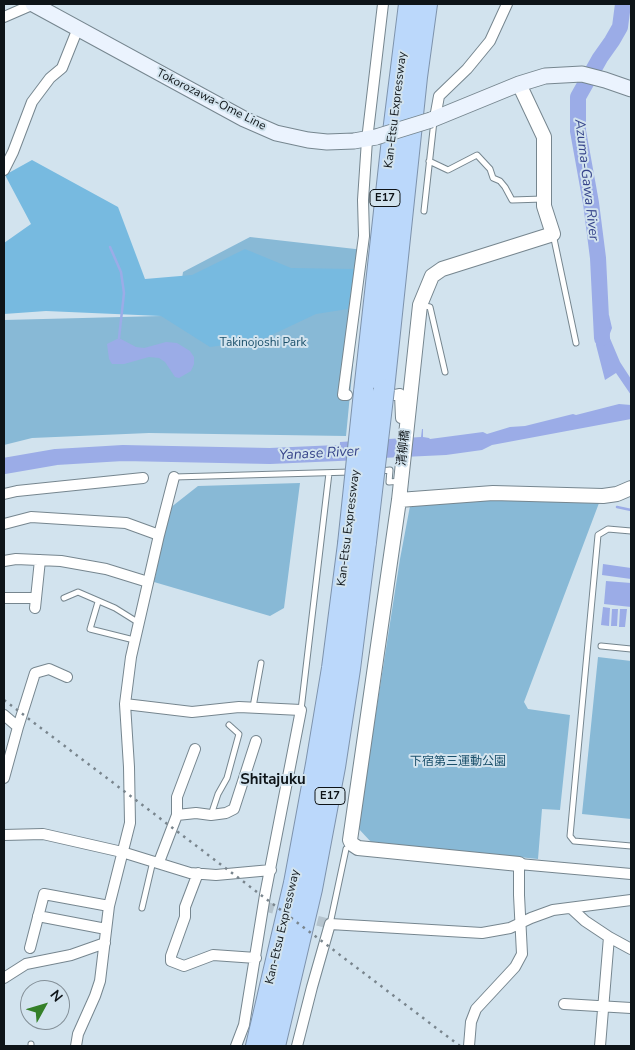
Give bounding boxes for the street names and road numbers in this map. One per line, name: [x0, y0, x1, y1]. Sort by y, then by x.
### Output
street label: Kan-Etsu Expressway: [382, 51, 410, 169]
street label: Tokorozawa-Ome Line: [154, 66, 268, 134]
road number: E17: [370, 190, 400, 207]
street label: 清柳橋: [395, 429, 413, 467]
street label: Kan-Etsu Expressway: [335, 469, 363, 587]
road number: E17: [315, 788, 345, 804]
street label: Kan-Etsu Expressway: [263, 868, 303, 986]

